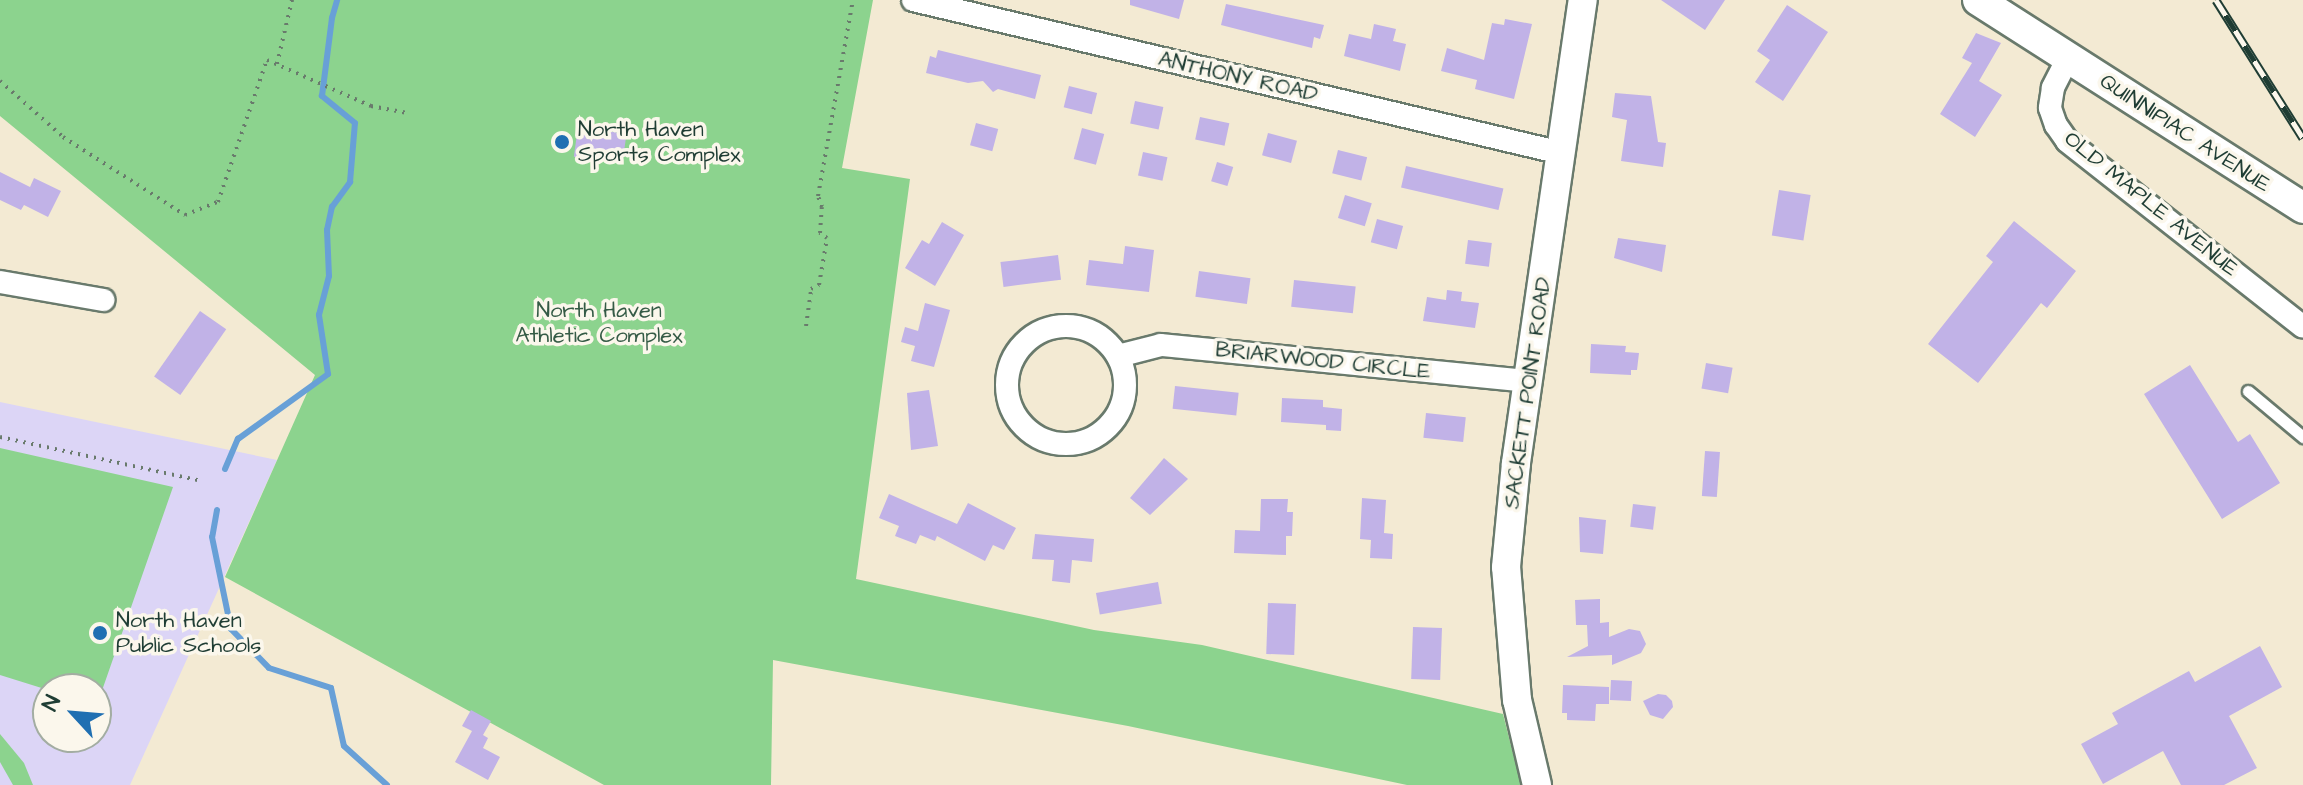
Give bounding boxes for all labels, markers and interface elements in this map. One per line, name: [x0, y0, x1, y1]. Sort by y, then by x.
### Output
street label: ANTHONY ROAD: [1156, 46, 1320, 108]
street label: QUINNIPIAC AVENUE: [2095, 68, 2275, 198]
place label: North Haven Sports Complex: [578, 116, 741, 168]
street label: OLD MAPLE AVENUE: [2059, 126, 2243, 282]
marker: North Haven Sports Complex: [553, 133, 571, 151]
street label: SACKETT POINT ROAD: [1499, 276, 1557, 510]
park label: North Haven Athletic Complex: [515, 297, 683, 348]
street label: BRIARWOOD CIRCLE: [1214, 337, 1432, 385]
place label: North Haven Public Schools: [116, 607, 261, 658]
marker: North Haven Public Schools: [91, 624, 109, 642]
north arrow: [32, 673, 112, 753]
text: N: [35, 690, 69, 716]

